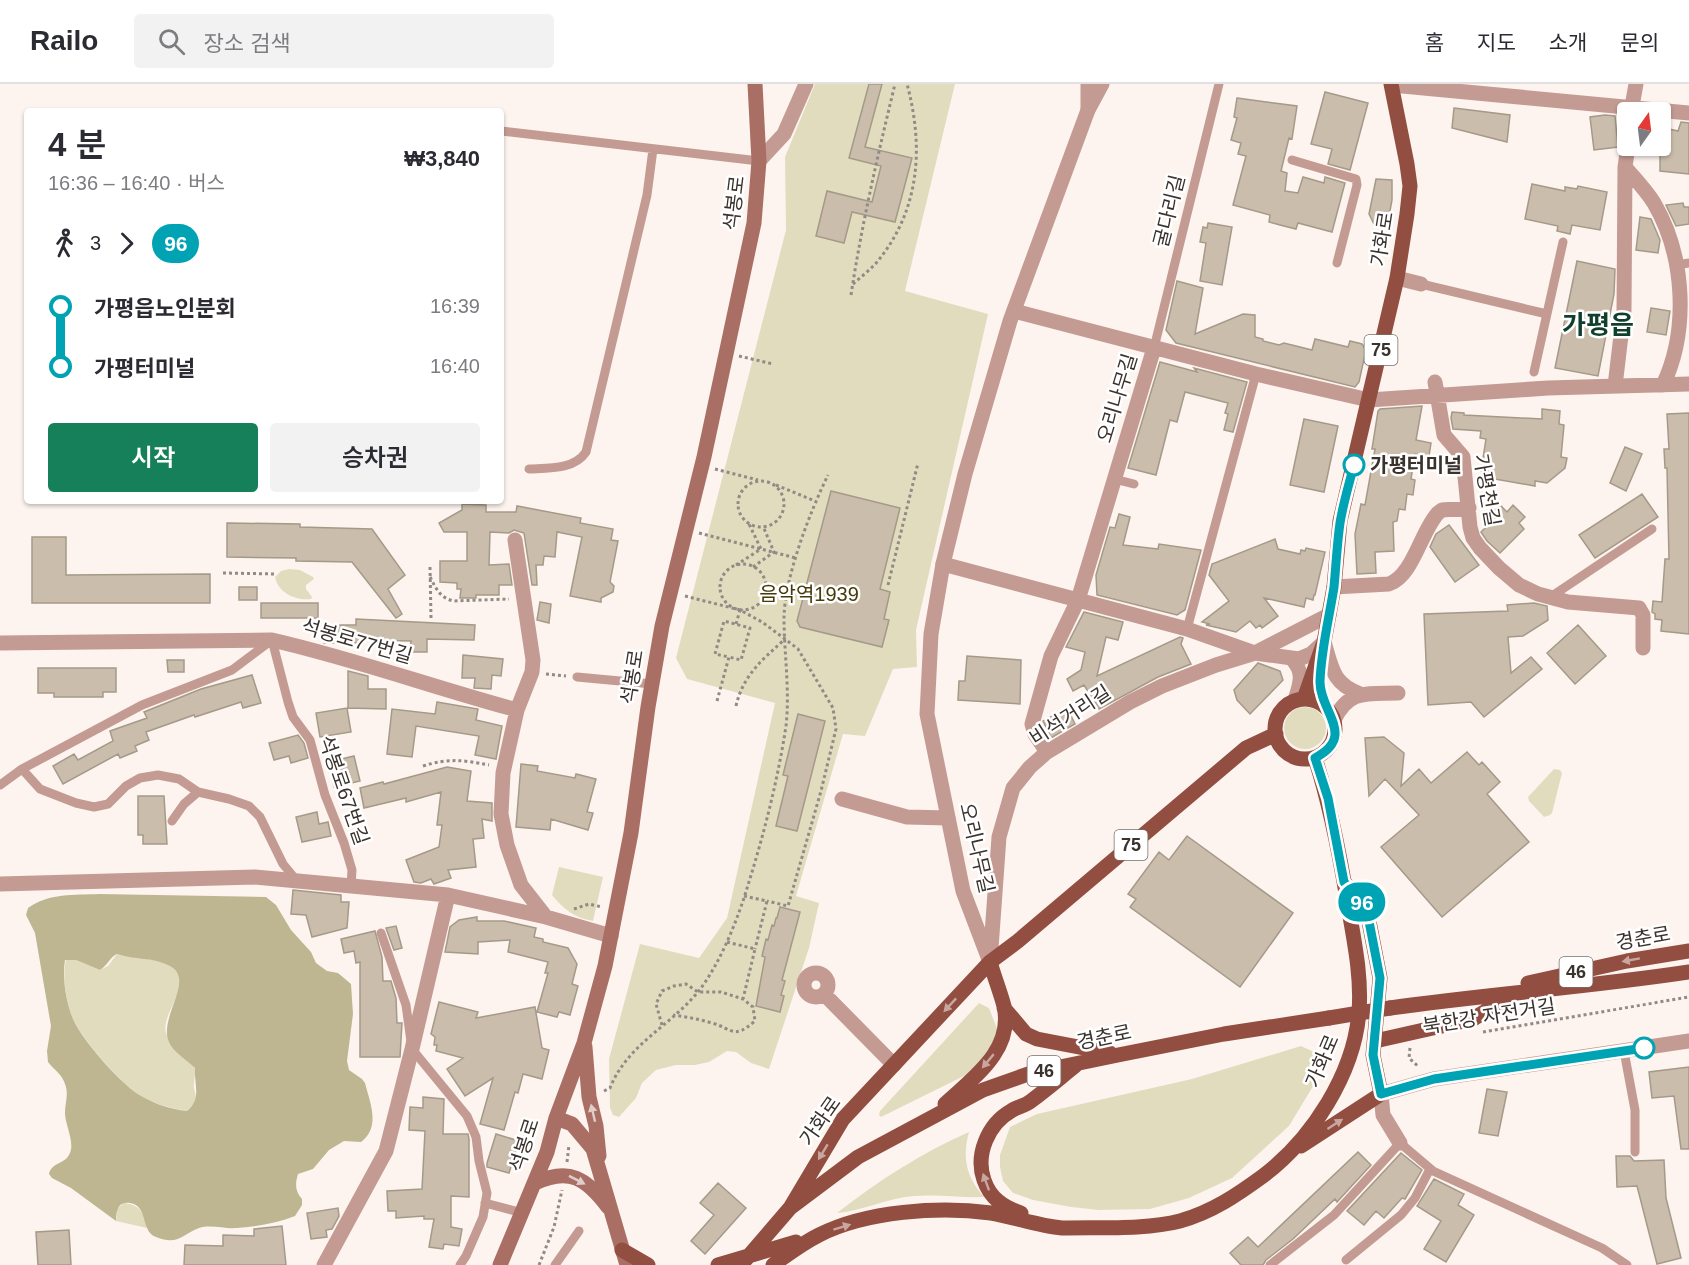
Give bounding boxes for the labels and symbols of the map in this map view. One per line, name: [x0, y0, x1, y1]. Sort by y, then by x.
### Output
north arrow: [1617, 102, 1671, 156]
street label: 굴다리길: [1149, 173, 1189, 249]
street label: 석봉로: [720, 174, 748, 232]
street label: 가화로: [1367, 210, 1397, 268]
district label: 가평읍: [1562, 310, 1634, 340]
road number: 75: [1364, 335, 1398, 365]
street label: 오리나무길: [1093, 351, 1141, 445]
street label: 가평천길: [1470, 452, 1504, 528]
marker: 가평터미널: [1343, 454, 1365, 476]
place label: 가평터미널: [1370, 454, 1462, 476]
park label: 음악역1939: [759, 583, 859, 605]
street label: 석봉로77번길: [299, 615, 415, 667]
street label: 석봉로: [617, 648, 647, 706]
street label: 비석거리길: [1025, 681, 1115, 749]
street label: 석봉로67번길: [315, 732, 373, 848]
street label: 오리나무길: [956, 801, 998, 895]
road number: 75: [1114, 830, 1148, 860]
line badge: 96: [1335, 882, 1389, 922]
street label: 경춘로: [1614, 922, 1672, 954]
one-way arrow: [1622, 956, 1641, 965]
road number: 46: [1560, 957, 1592, 987]
street label: 북한강 자전거길: [1421, 995, 1557, 1037]
one-way arrow: [943, 997, 957, 1012]
street label: 경춘로: [1075, 1021, 1133, 1053]
street label: 가화로: [1301, 1031, 1343, 1091]
unlabelled marker: [1633, 1037, 1655, 1059]
one-way arrow: [982, 1053, 995, 1069]
road number: 46: [1028, 1056, 1060, 1086]
street label: 가화로: [795, 1092, 845, 1150]
one-way arrow: [588, 1104, 597, 1123]
street label: 석봉로: [505, 1115, 543, 1175]
one-way arrow: [1326, 1118, 1343, 1129]
one-way arrow: [818, 1144, 829, 1160]
one-way arrow: [980, 1172, 990, 1190]
one-way arrow: [569, 1175, 586, 1185]
one-way arrow: [833, 1222, 851, 1231]

